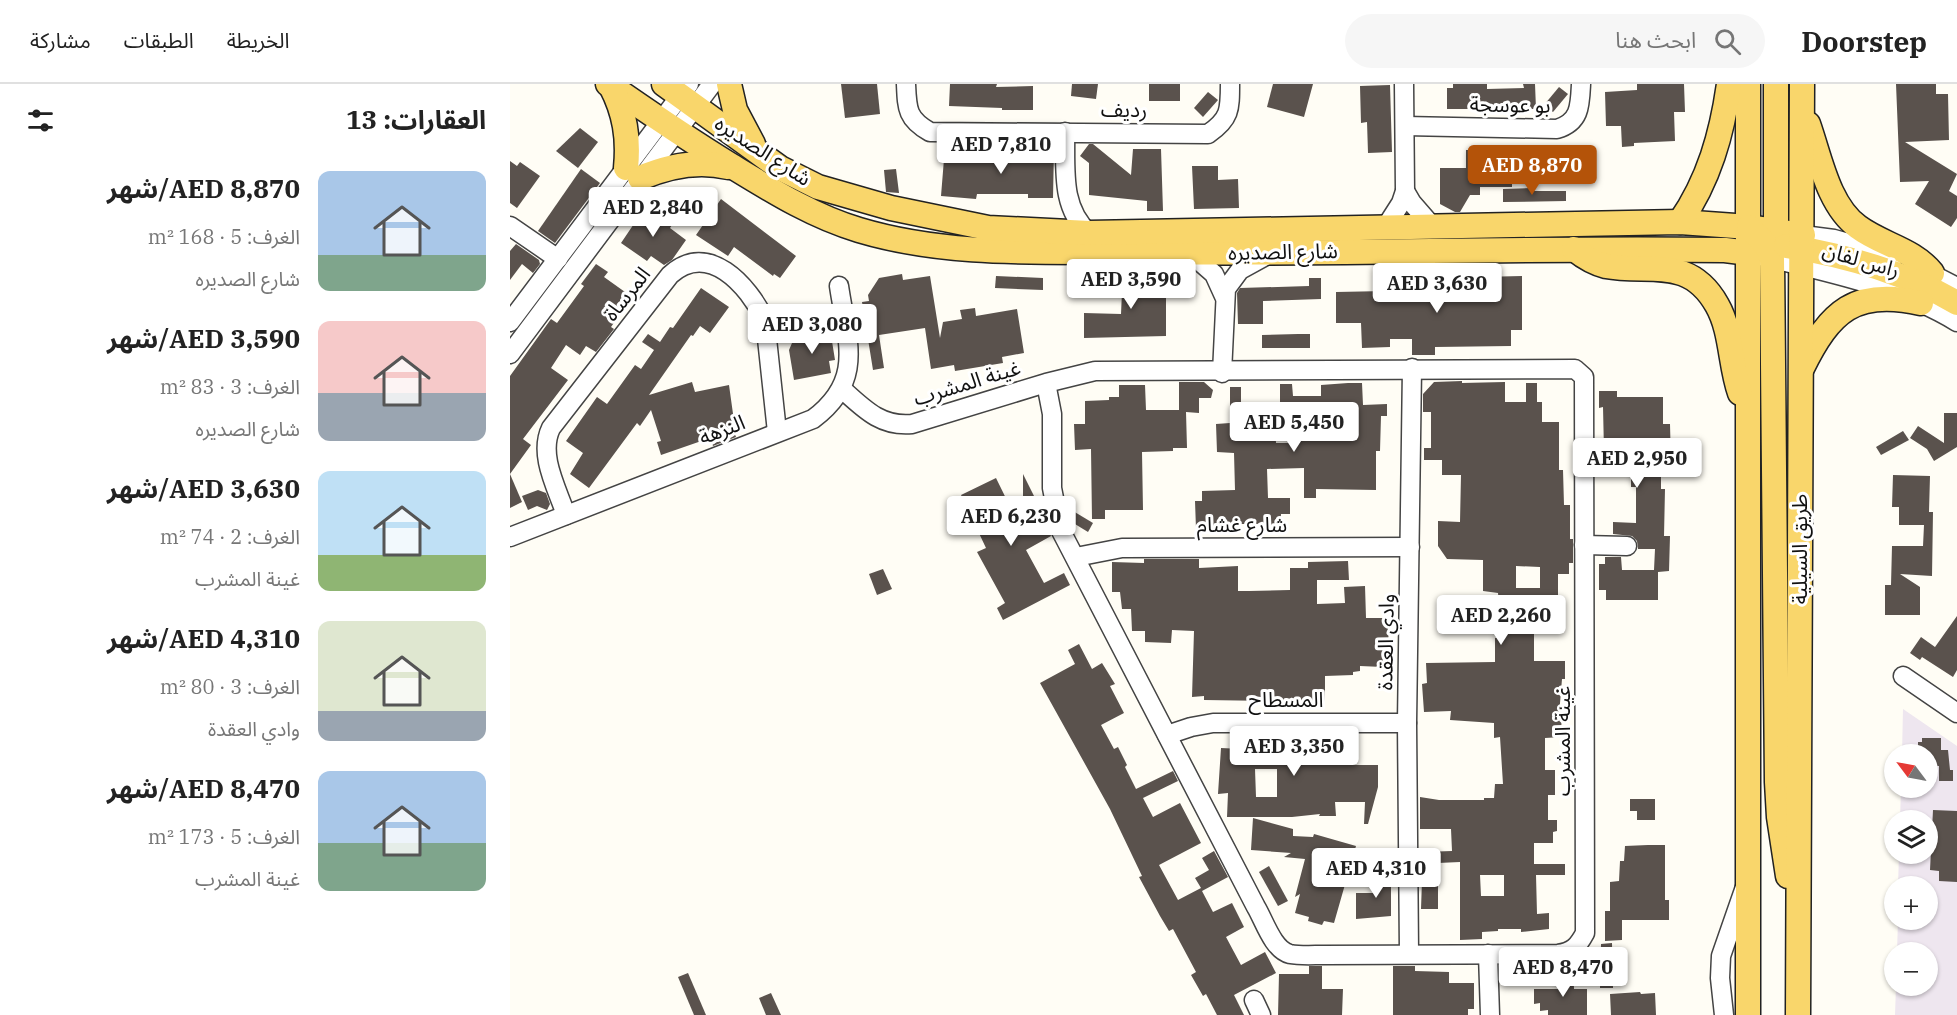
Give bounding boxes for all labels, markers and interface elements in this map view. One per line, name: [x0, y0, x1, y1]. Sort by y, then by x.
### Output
search box: [1345, 14, 1765, 68]
text: Doorstep: [1801, 23, 1927, 60]
text: ابحث هنا: [1615, 25, 1696, 54]
icon: search: [1711, 25, 1744, 58]
text: مشاركة: [30, 26, 91, 54]
text: الطبقات: [124, 26, 194, 54]
text: الخريطة: [227, 26, 290, 54]
street label: بو عوسجة: [1469, 89, 1551, 119]
street label: رديف: [1101, 95, 1147, 123]
text: العقارات: 13: [346, 102, 486, 136]
icon: filters: [24, 104, 57, 137]
street label: شارع الصديره: [709, 109, 817, 193]
pin: AED 7,810: [932, 124, 1070, 175]
text: AED 7,810: [951, 130, 1051, 157]
pin: AED 8,870: [1463, 145, 1601, 196]
text: AED 8,870: [1482, 151, 1582, 178]
text: AED 8,870/شهر: [107, 171, 300, 205]
pin: AED 2,840: [584, 187, 722, 238]
text: AED 2,840: [603, 193, 703, 220]
icon: home: [366, 195, 438, 267]
text: الغرف: 5 · 168 m²: [148, 223, 300, 250]
street label: راس لفان: [1820, 235, 1903, 283]
street label: شارع الصديره: [1228, 236, 1338, 268]
pin: AED 3,590: [1062, 259, 1200, 310]
street label: المرساة: [596, 261, 656, 326]
pin: AED 3,630: [1368, 263, 1506, 314]
text: شارع الصديره: [196, 265, 300, 292]
text: AED 3,590: [1081, 265, 1181, 292]
text: AED 3,630: [1387, 269, 1487, 296]
pin: AED 3,080: [743, 304, 881, 355]
text: AED 3,080: [762, 310, 862, 337]
text: AED 3,590/شهر: [107, 321, 300, 355]
icon: home: [366, 345, 438, 417]
street label: غينة المشرب: [910, 353, 1024, 412]
text: الغرف: 3 · 83 m²: [160, 373, 300, 400]
pin: AED 5,450: [1225, 402, 1363, 453]
street label: النزهة: [694, 408, 749, 451]
text: AED 5,450: [1244, 408, 1344, 435]
text: شارع الصديره: [196, 415, 300, 442]
pin: AED 2,950: [1568, 438, 1706, 489]
text: AED 2,950: [1587, 444, 1687, 471]
text: AED 3,630/شهر: [107, 471, 300, 505]
street label: طريق السيلية: [1785, 494, 1813, 604]
icon: home: [366, 495, 438, 567]
pin: AED 6,230: [942, 496, 1080, 547]
text: AED 6,230: [961, 502, 1061, 529]
street label: شارع غشام: [1197, 510, 1287, 541]
text: الغرف: 2 · 74 m²: [160, 523, 300, 550]
text: غينة المشرب: [195, 565, 300, 592]
street label: وادي العقدة: [1370, 593, 1403, 691]
pin: AED 2,260: [1432, 595, 1570, 646]
text: AED 2,260: [1451, 601, 1551, 628]
text: AED 4,310/شهر: [107, 621, 300, 655]
icon: home: [366, 645, 438, 717]
text: الغرف: 3 · 80 m²: [160, 673, 300, 700]
street label: المسطاح: [1249, 685, 1323, 715]
street label: غينة المشرب: [1548, 686, 1576, 796]
text: وادي العقدة: [208, 715, 300, 742]
pin: AED 3,350: [1225, 726, 1363, 777]
text: AED 3,350: [1244, 732, 1344, 759]
north arrow: [1884, 744, 1938, 798]
map controls: [1884, 744, 1938, 996]
text: AED 8,470/شهر: [107, 771, 300, 805]
icon: home: [366, 795, 438, 867]
button: layers: [1884, 810, 1938, 864]
text: الغرف: 5 · 173 m²: [148, 823, 300, 850]
pin: AED 4,310: [1307, 848, 1445, 899]
text: AED 4,310: [1326, 854, 1426, 881]
text: غينة المشرب: [195, 865, 300, 892]
button: +: [1884, 876, 1938, 930]
button: −: [1884, 942, 1938, 996]
pin: AED 8,470: [1494, 947, 1632, 998]
text: AED 8,470: [1513, 953, 1613, 980]

